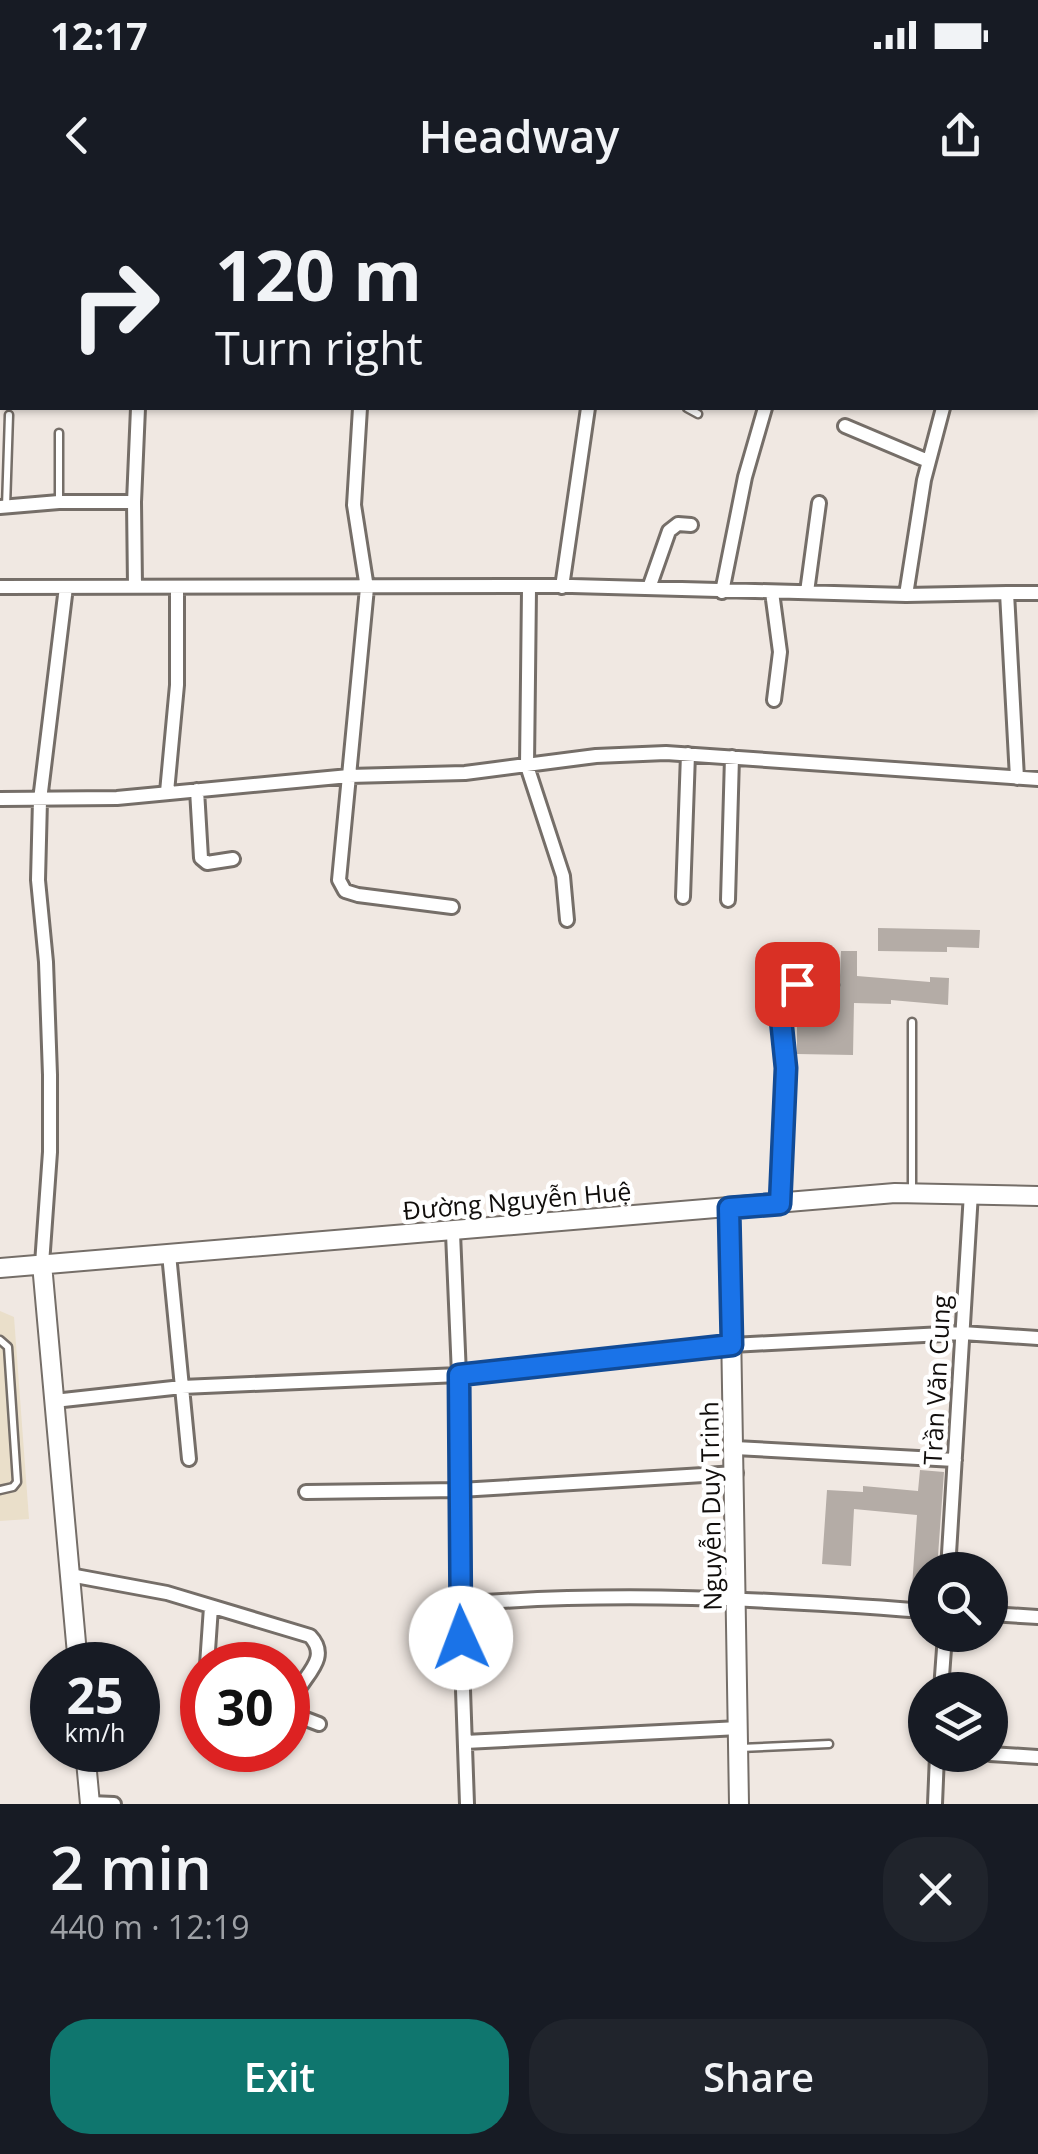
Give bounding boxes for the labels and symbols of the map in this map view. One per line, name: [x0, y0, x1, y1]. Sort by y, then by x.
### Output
pin: [755, 942, 840, 1027]
street label: Đường Nguyễn Huệ: [401, 1173, 633, 1227]
street label: Trần Văn Cung: [915, 1294, 957, 1466]
street label: Nguyễn Duy Trinh: [691, 1401, 729, 1611]
position arrow: [409, 1586, 513, 1690]
speed limit sign: 30: [180, 1642, 310, 1772]

